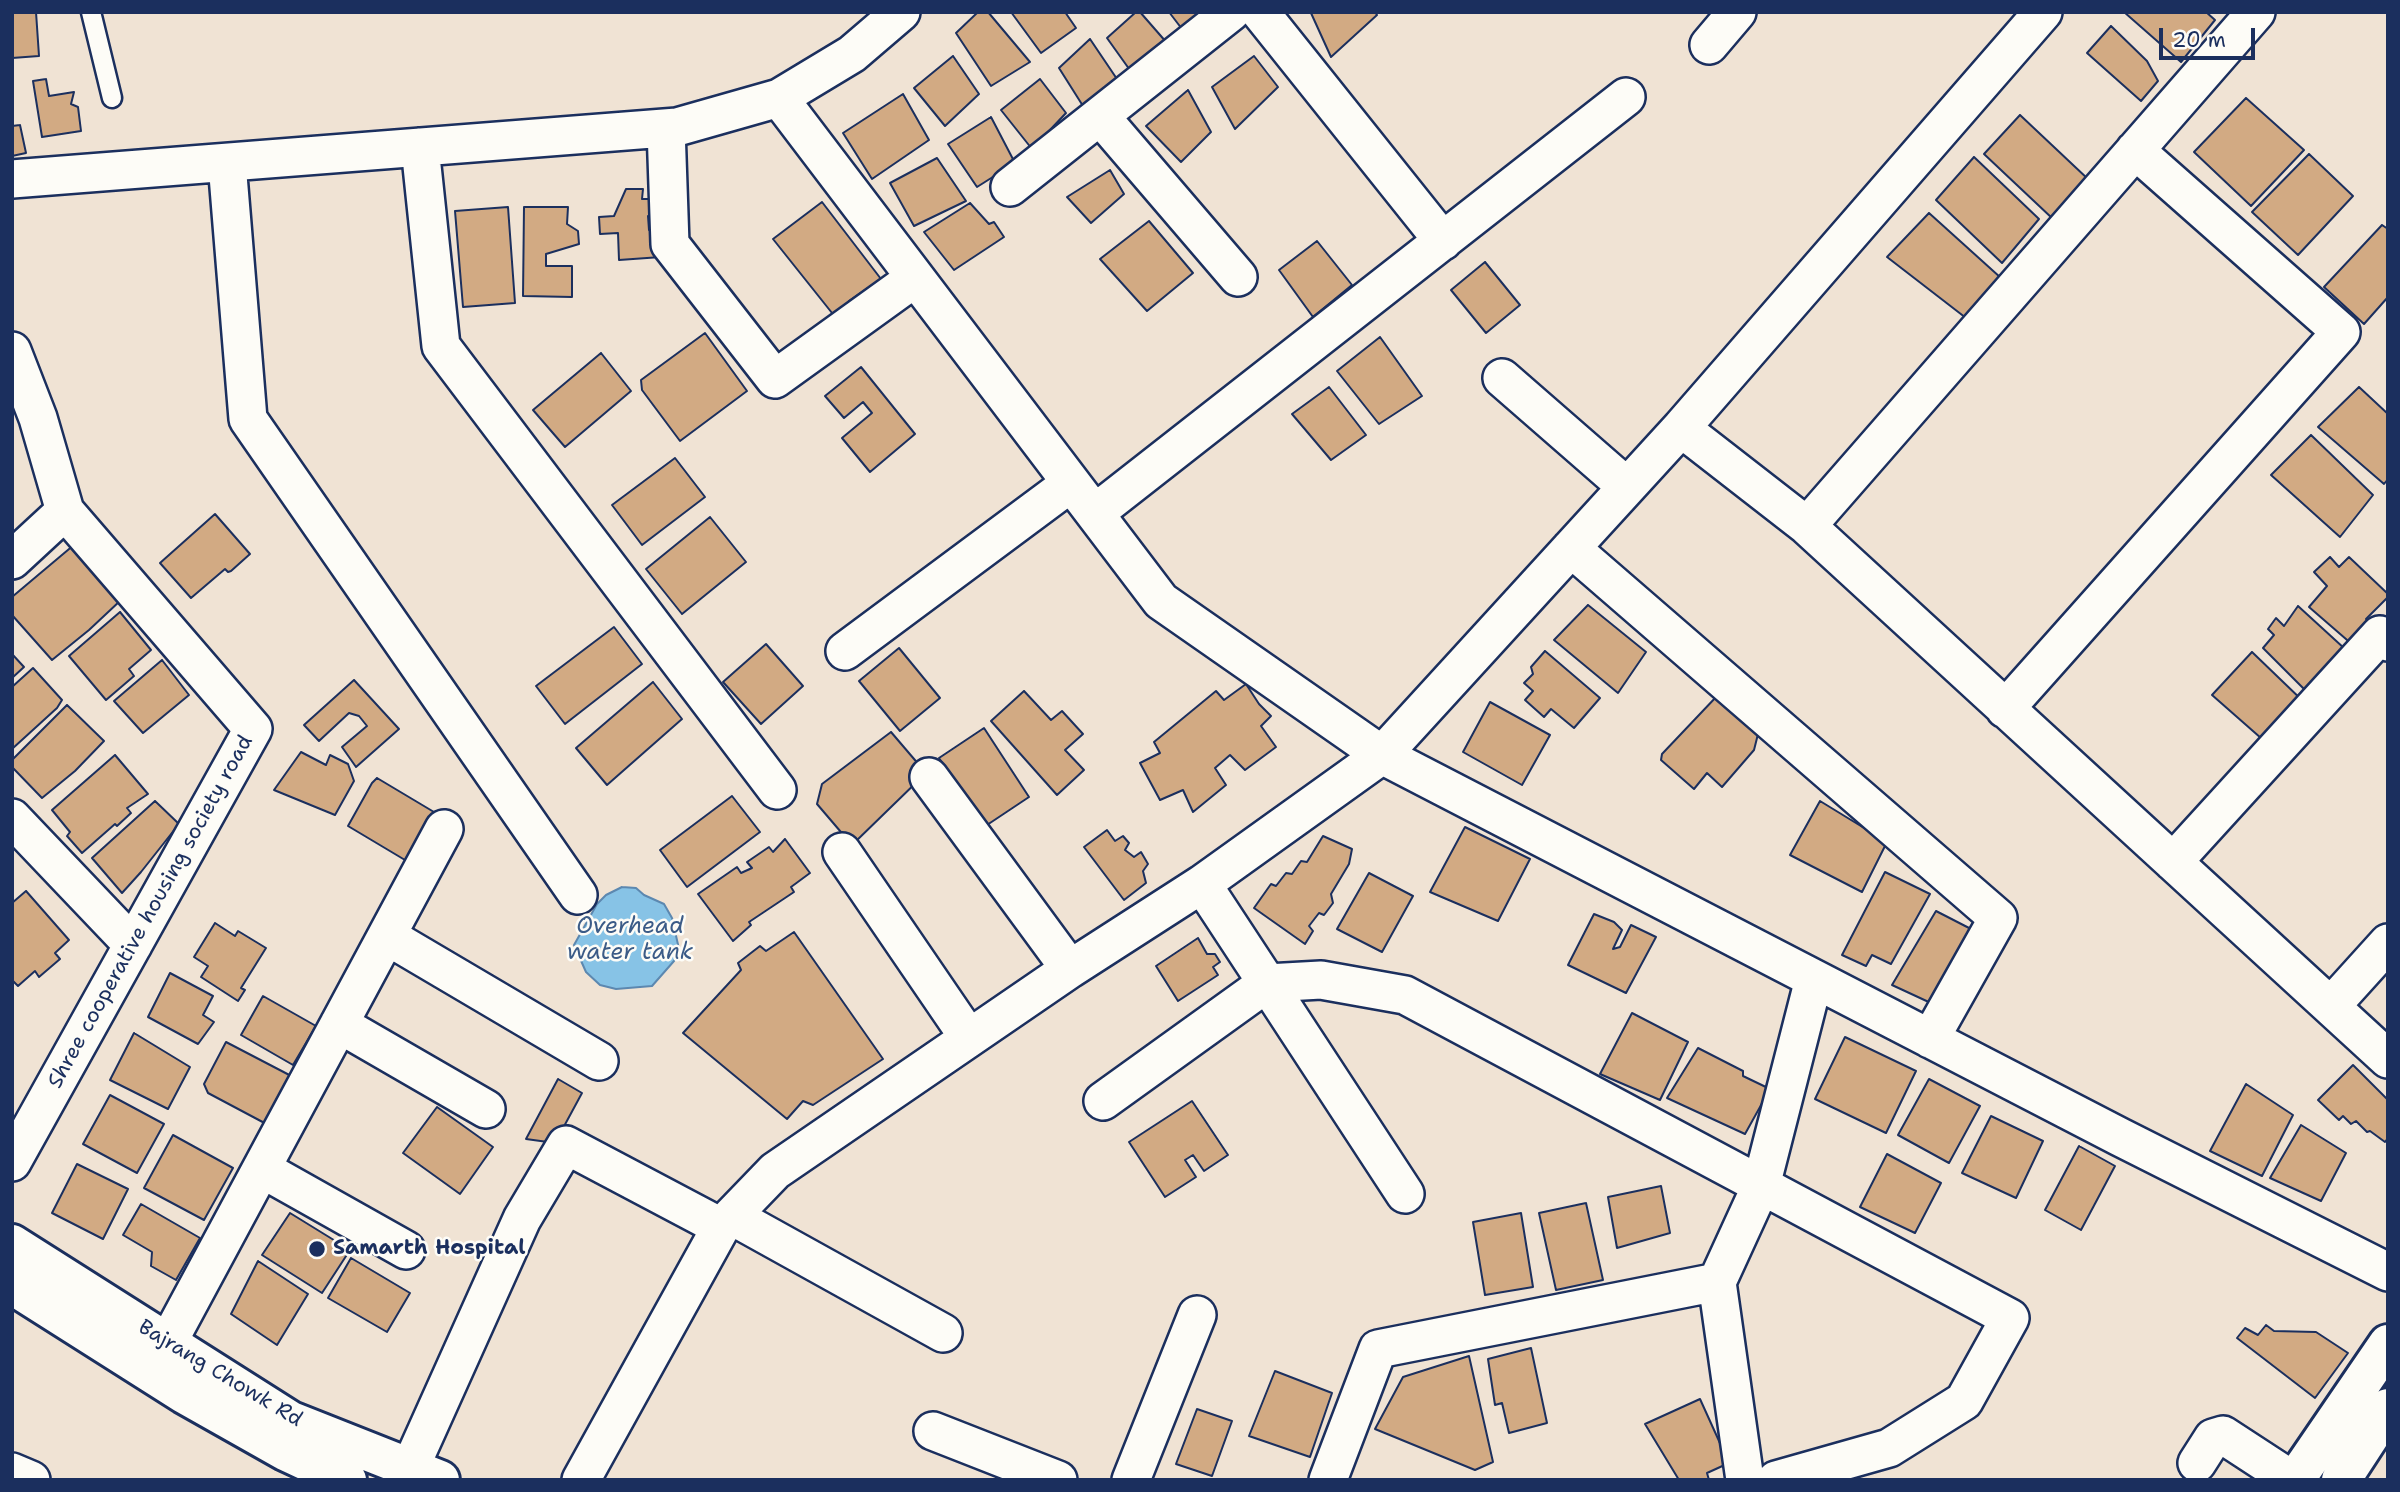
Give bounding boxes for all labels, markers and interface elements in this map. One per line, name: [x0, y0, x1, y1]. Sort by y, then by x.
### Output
scale bar: [2162, 14, 2258, 58]
text: 20 m: [2172, 26, 2226, 54]
street label: Shree cooperative housing society road: [43, 731, 259, 1093]
water label: Overhead water tank: [567, 913, 693, 967]
place label: Samarth Hospital: [333, 1236, 525, 1262]
marker: Samarth Hospital: [307, 1239, 327, 1259]
street label: Bajrang Chowk Rd: [133, 1315, 307, 1433]

